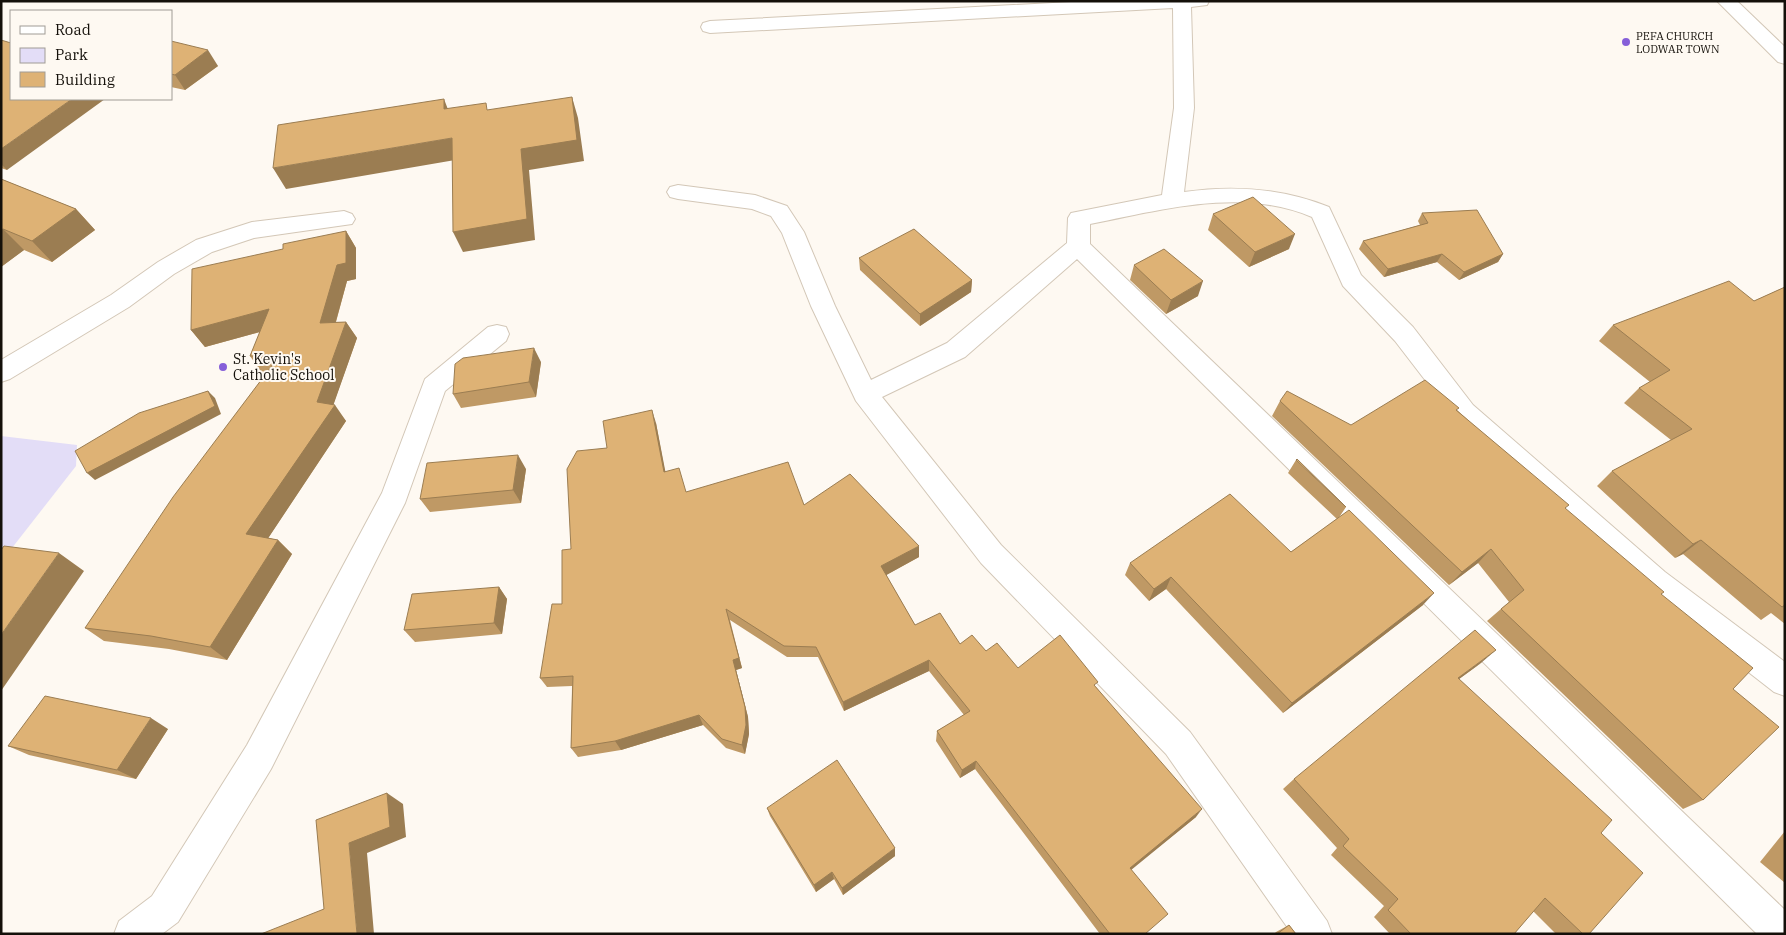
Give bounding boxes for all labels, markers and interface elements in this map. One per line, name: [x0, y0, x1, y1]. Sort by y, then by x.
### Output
legend: [10, 10, 172, 100]
text: Road: [55, 20, 91, 39]
place label: PEFA CHURCH LODWAR TOWN: [1636, 29, 1720, 56]
marker: PEFA CHURCH LODWAR TOWN: [1620, 36, 1632, 48]
text: Park: [55, 45, 88, 64]
text: Building: [55, 70, 115, 89]
place label: St. Kevin's Catholic School: [233, 350, 334, 384]
marker: St. Kevin's Catholic School: [217, 361, 229, 373]

